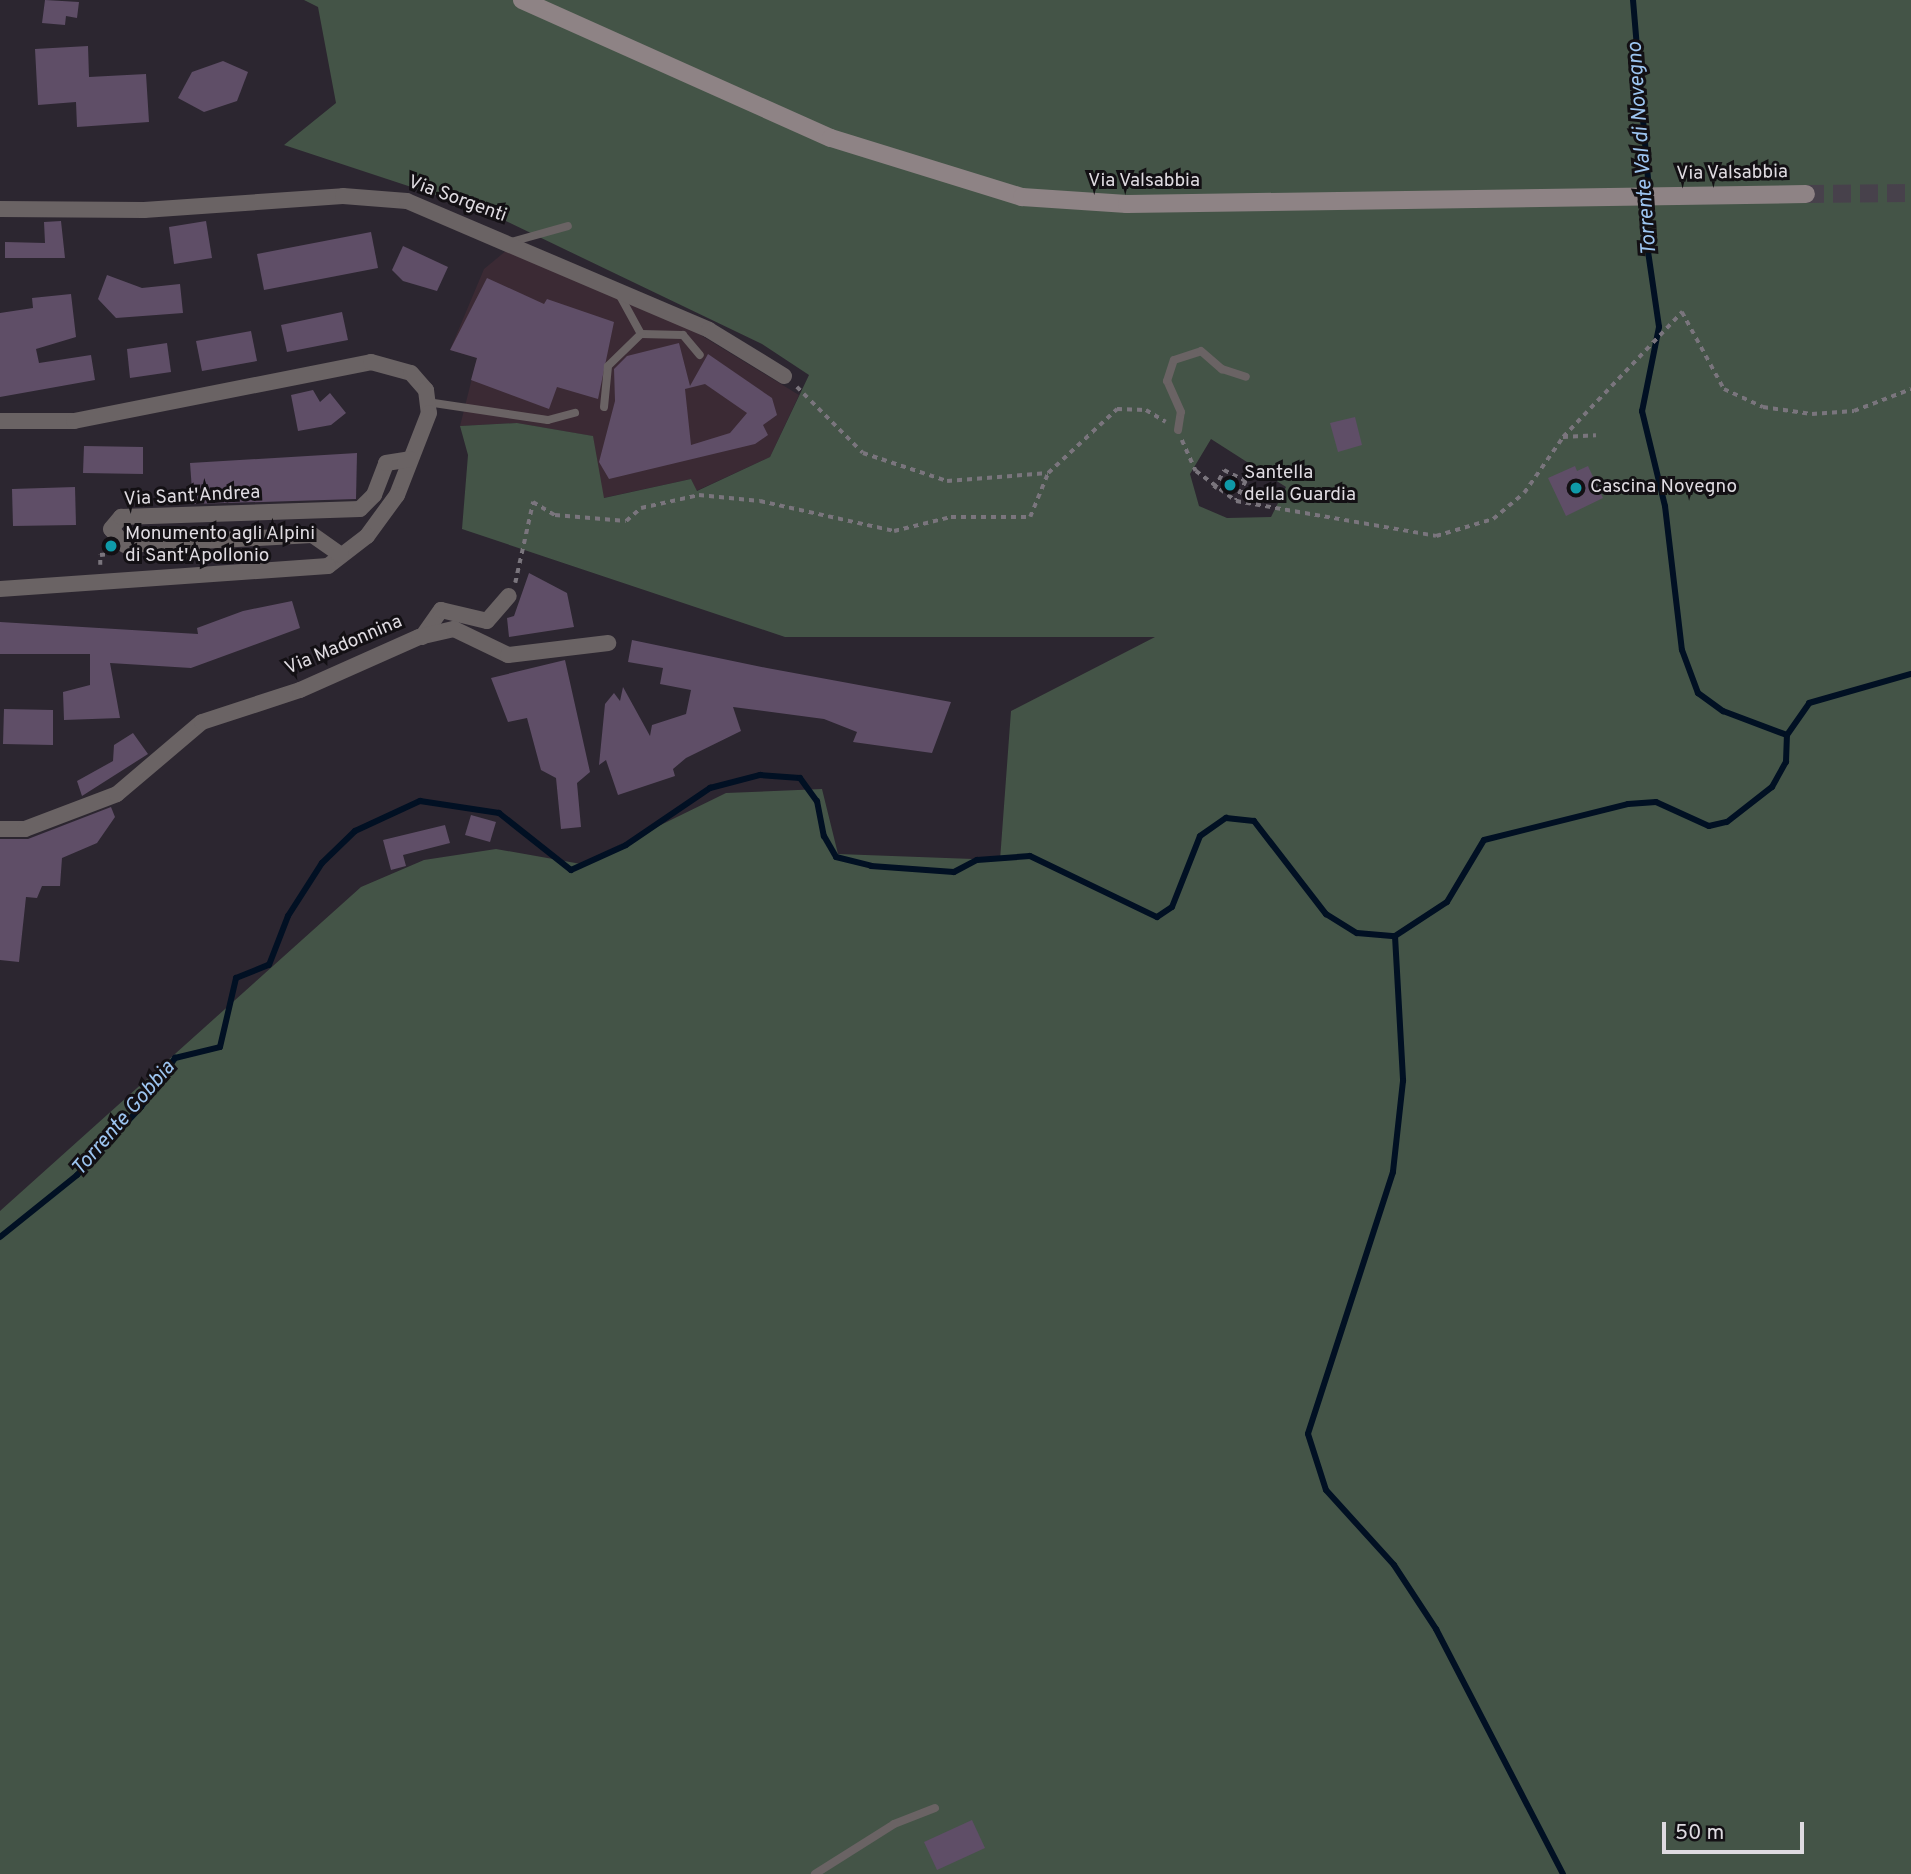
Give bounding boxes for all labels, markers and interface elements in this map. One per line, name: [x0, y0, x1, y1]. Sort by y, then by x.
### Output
water label: Torrente Val di Novegno: [1623, 41, 1663, 257]
street label: Via Valsabbia: [1676, 162, 1788, 186]
street label: Via Valsabbia: [1088, 171, 1200, 193]
street label: Via Sorgenti: [405, 172, 509, 228]
place label: Santella della Guardia: [1244, 463, 1356, 507]
marker: Santella della Guardia: [1222, 477, 1238, 493]
place label: Cascina Novegno: [1590, 477, 1737, 499]
marker: Cascina Novegno: [1568, 480, 1584, 496]
street label: Via Sant'Andrea: [123, 482, 261, 512]
place label: Monumento agli Alpini di Sant'Apollonio: [125, 524, 316, 568]
marker: Monumento agli Alpini di Sant'Apollonio: [103, 538, 119, 554]
street label: Via Madonnina: [282, 611, 406, 681]
water label: Torrente Gobbia: [67, 1056, 181, 1182]
scale bar: [1666, 1808, 1808, 1852]
text: 50 m: [1675, 1820, 1724, 1847]

